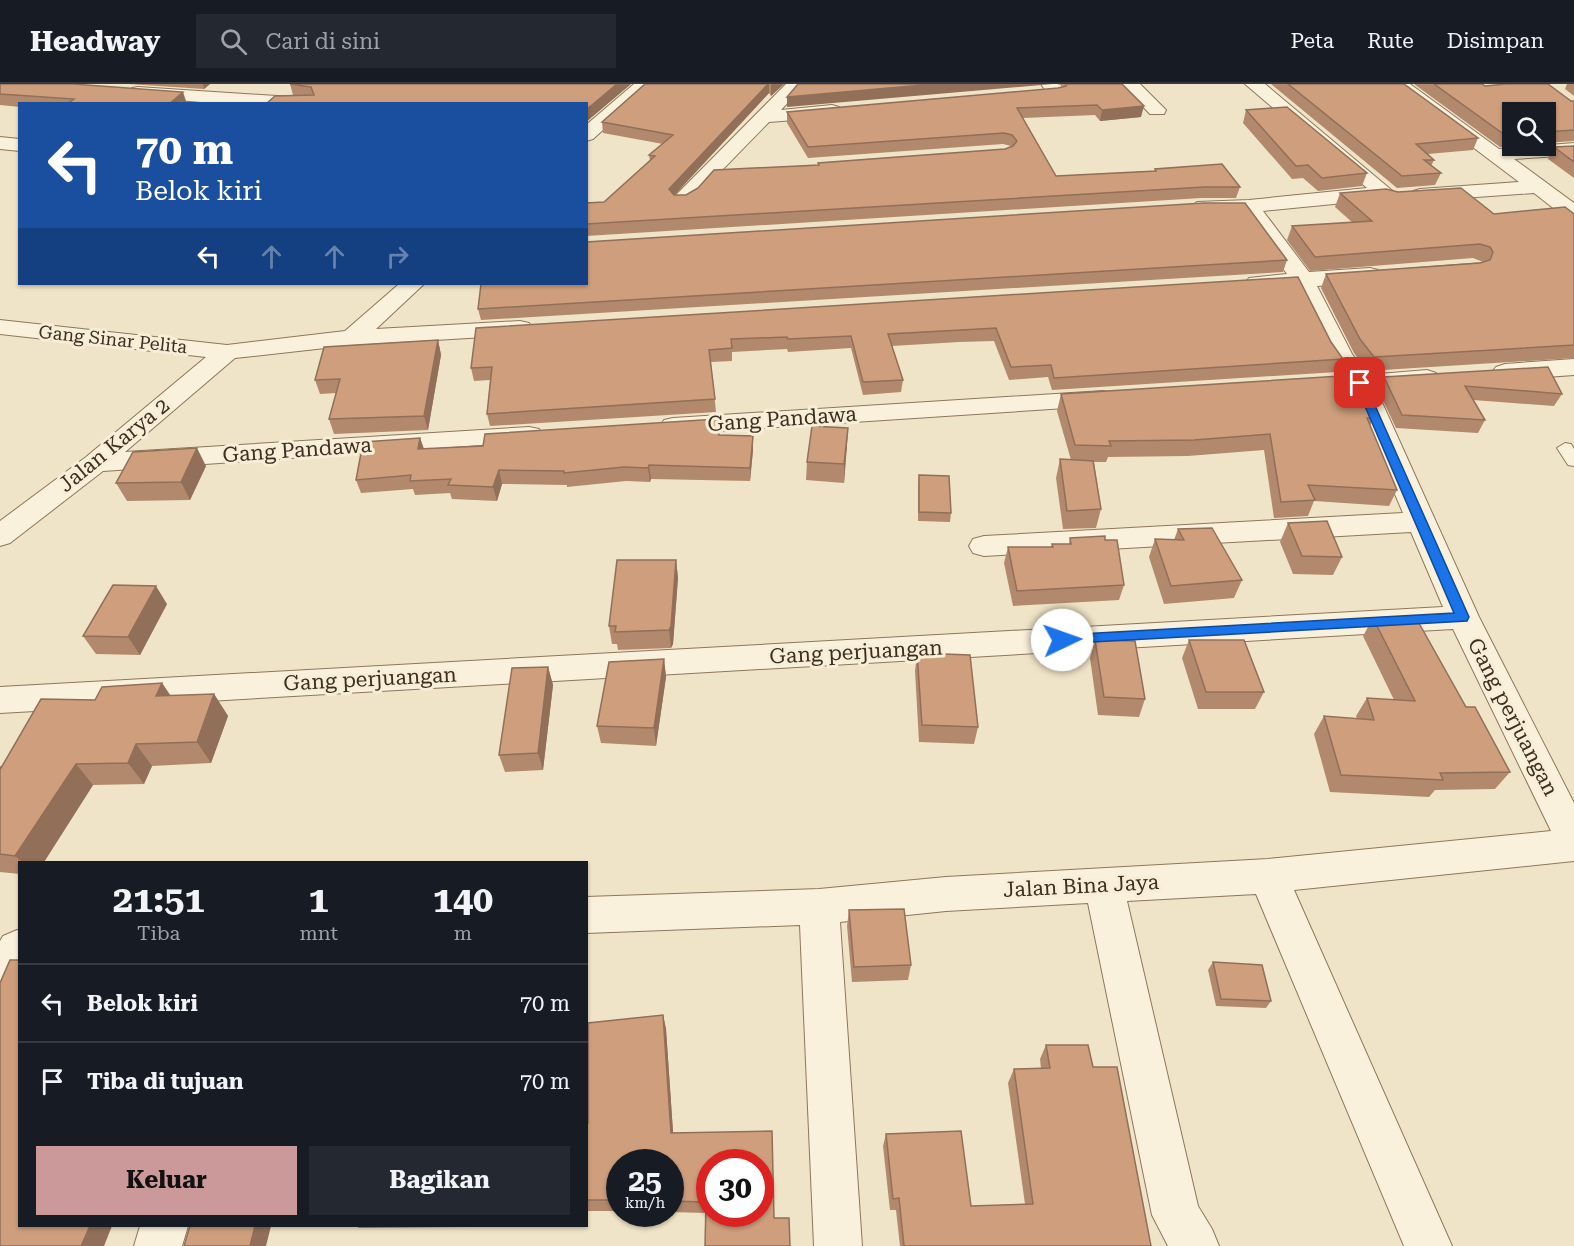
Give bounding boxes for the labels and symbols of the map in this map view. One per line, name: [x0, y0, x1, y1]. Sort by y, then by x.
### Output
street label: Gang Sinar Pelita: [38, 321, 189, 357]
pin: [1334, 357, 1385, 408]
street label: Jalan Karya 2: [54, 393, 174, 497]
street label: Gang Pandawa: [707, 402, 858, 436]
street label: Gang Pandawa: [222, 433, 373, 467]
position arrow: [1030, 608, 1094, 672]
street label: Gang perjuangan: [1463, 634, 1563, 800]
street label: Gang perjuangan: [769, 635, 944, 669]
street label: Gang perjuangan: [283, 662, 458, 696]
street label: Jalan Bina Jaya: [1002, 870, 1160, 902]
speed limit sign: 30: [696, 1149, 774, 1227]

